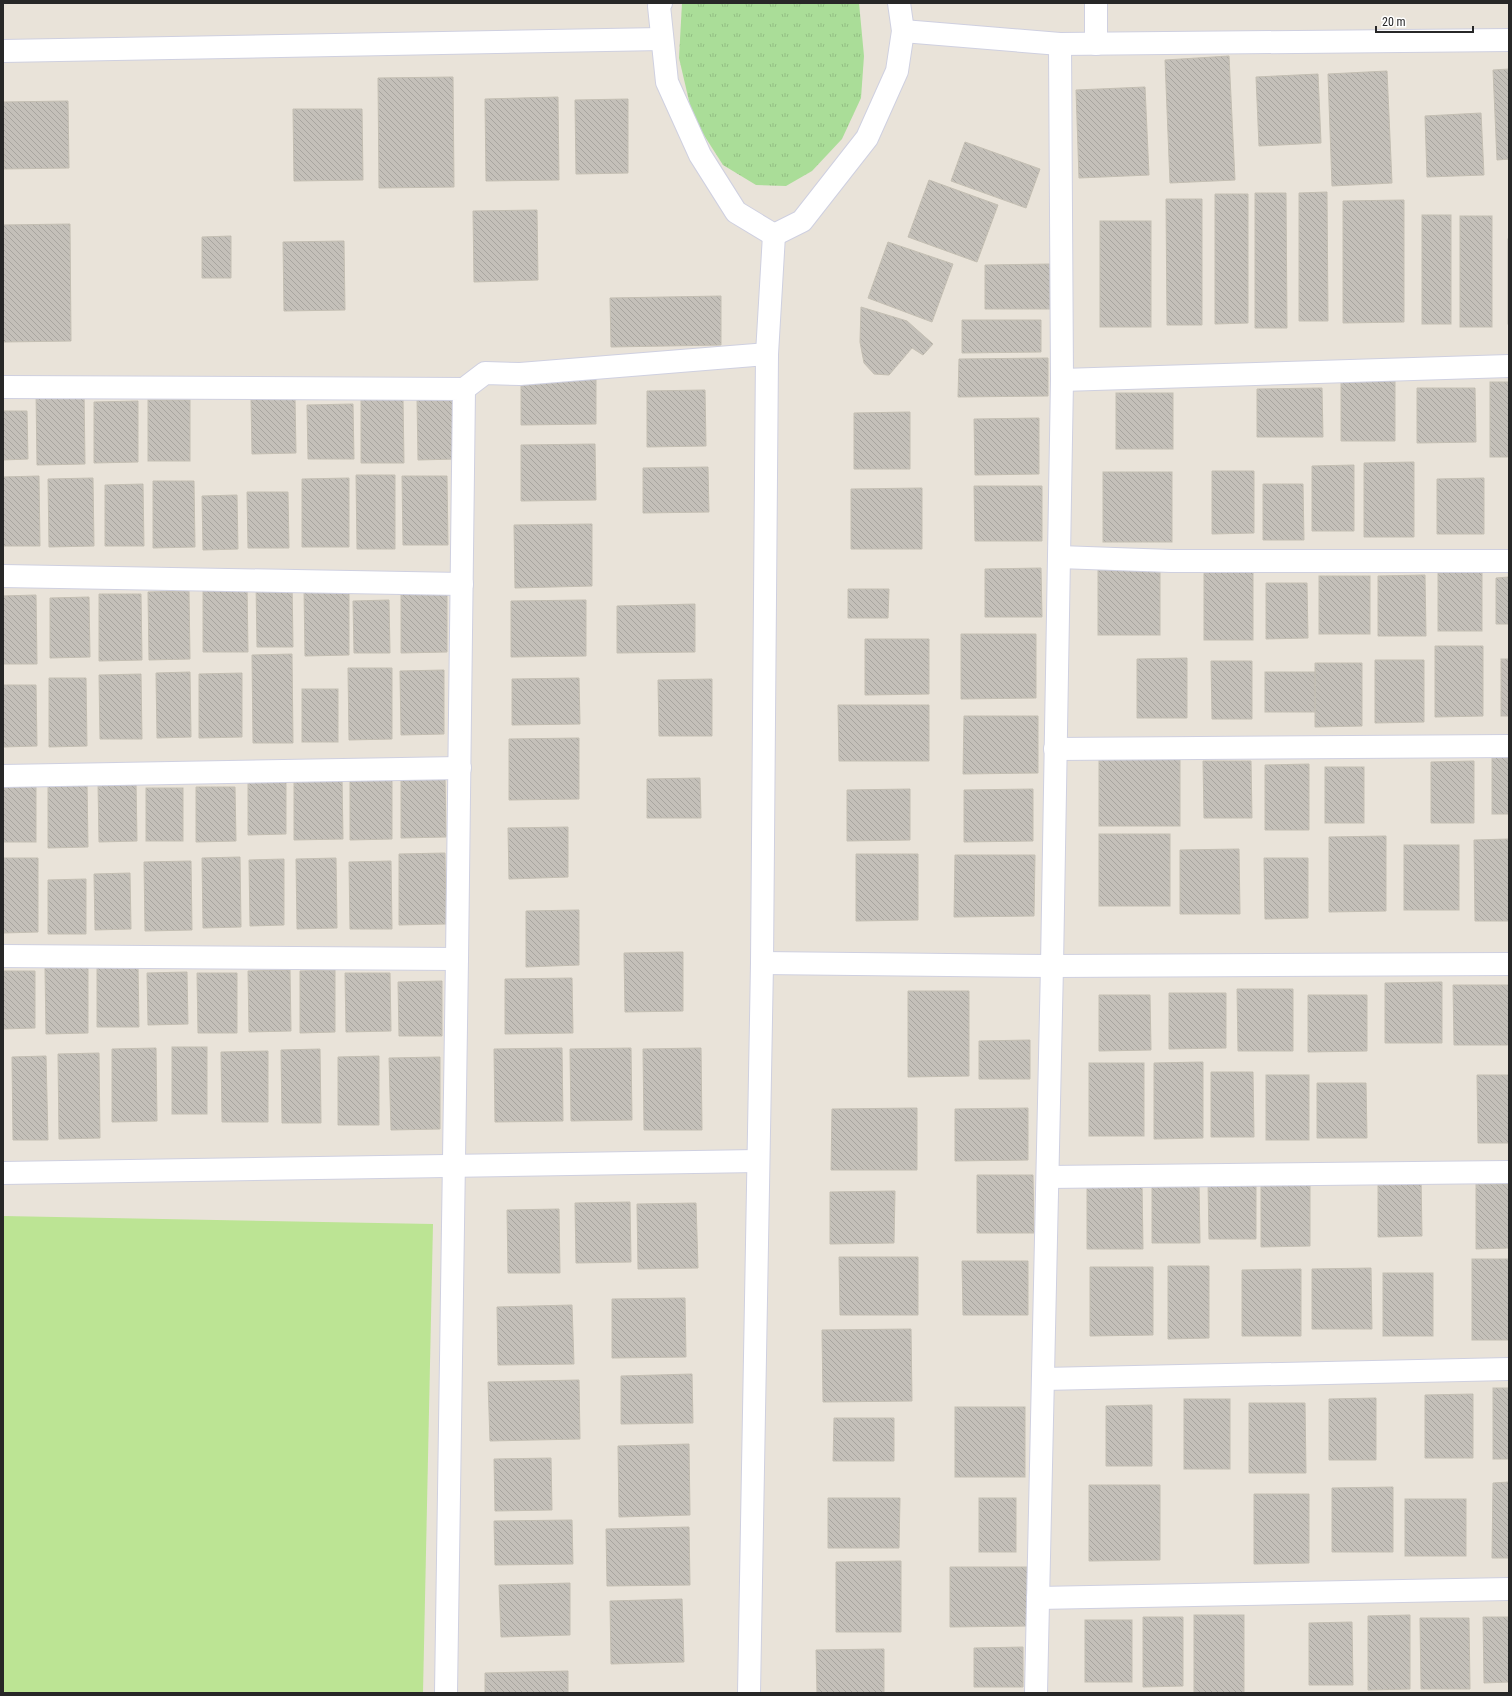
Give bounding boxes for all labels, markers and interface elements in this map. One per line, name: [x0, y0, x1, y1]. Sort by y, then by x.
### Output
scale bar: [1376, 8, 1473, 34]
text: 20 m: [1382, 15, 1406, 29]

